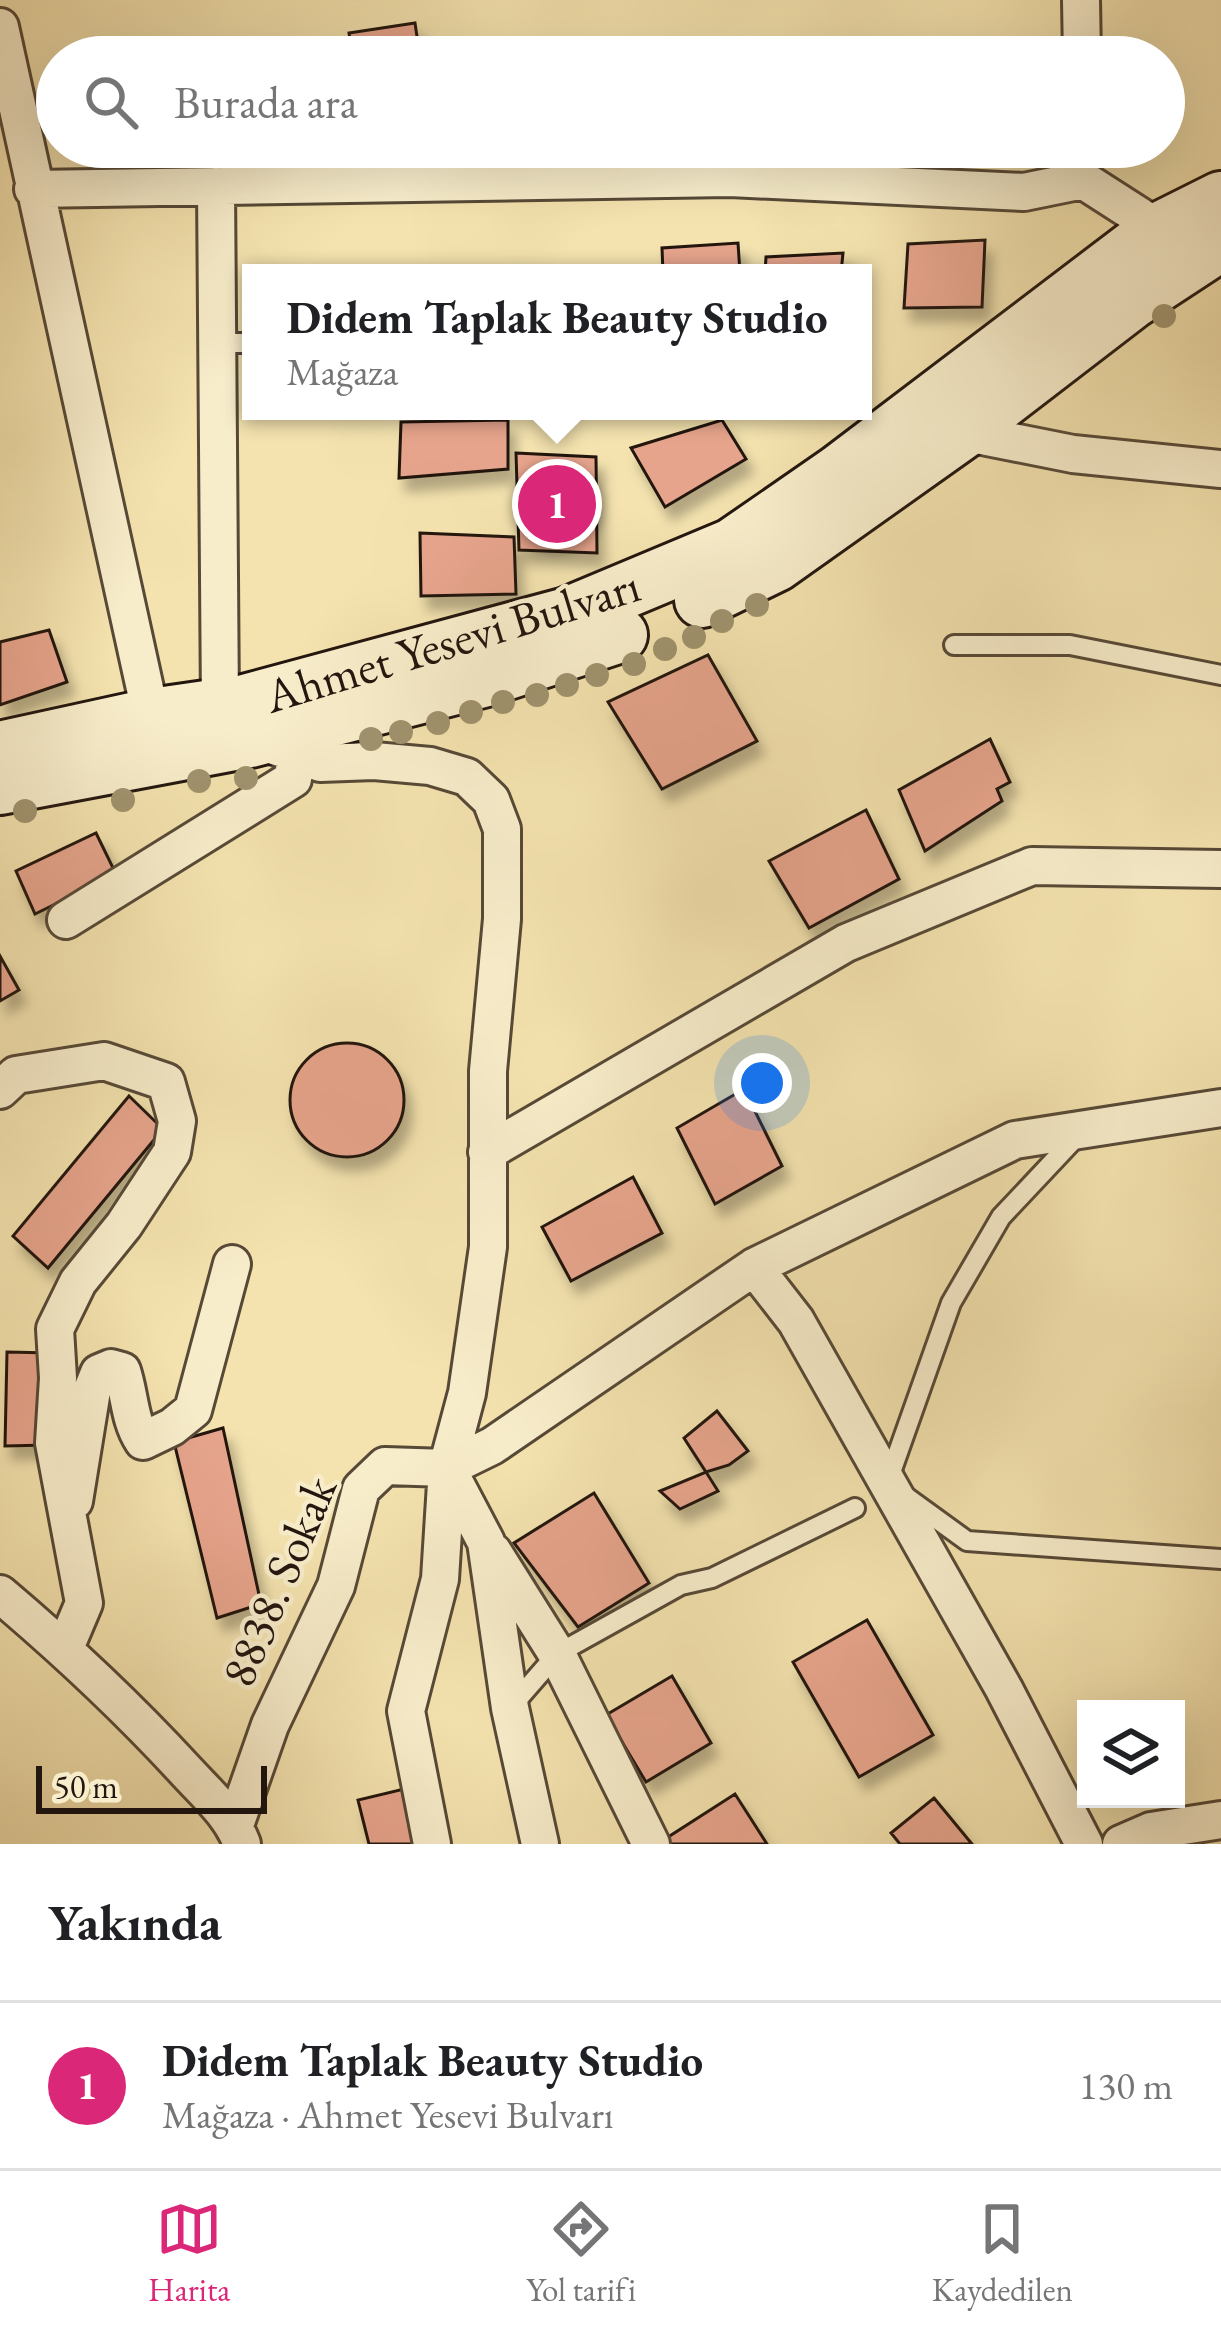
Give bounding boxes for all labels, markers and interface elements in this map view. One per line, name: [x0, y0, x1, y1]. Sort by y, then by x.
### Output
search box: [36, 36, 1185, 168]
icon: search: [78, 69, 144, 135]
text: Burada ara: [174, 73, 358, 131]
popup: [242, 264, 872, 420]
text: Didem Taplak Beauty Studio: [286, 288, 828, 346]
text: Mağaza: [286, 346, 398, 397]
pin: 1: [518, 459, 596, 549]
street label: Ahmet Yesevi Bulvarı: [256, 553, 647, 727]
your location: [732, 1053, 792, 1113]
street label: 8838. Sokak: [206, 1466, 350, 1695]
map controls: [1077, 1700, 1185, 1808]
button: layers: [1077, 1700, 1185, 1808]
scale bar: [36, 1760, 267, 1813]
text: 50 m: [54, 1765, 118, 1808]
text: Yakında: [48, 1889, 222, 1955]
text: Didem Taplak Beauty Studio: [162, 2031, 703, 2089]
text: 1: [77, 2060, 97, 2111]
text: 130 m: [1079, 2060, 1173, 2111]
text: Mağaza · Ahmet Yesevi Bulvarı: [162, 2089, 614, 2140]
tab: Harita: [148, 2196, 230, 2311]
tab: Yol tarifi: [526, 2196, 636, 2311]
tab: Kaydedilen: [932, 2196, 1073, 2311]

